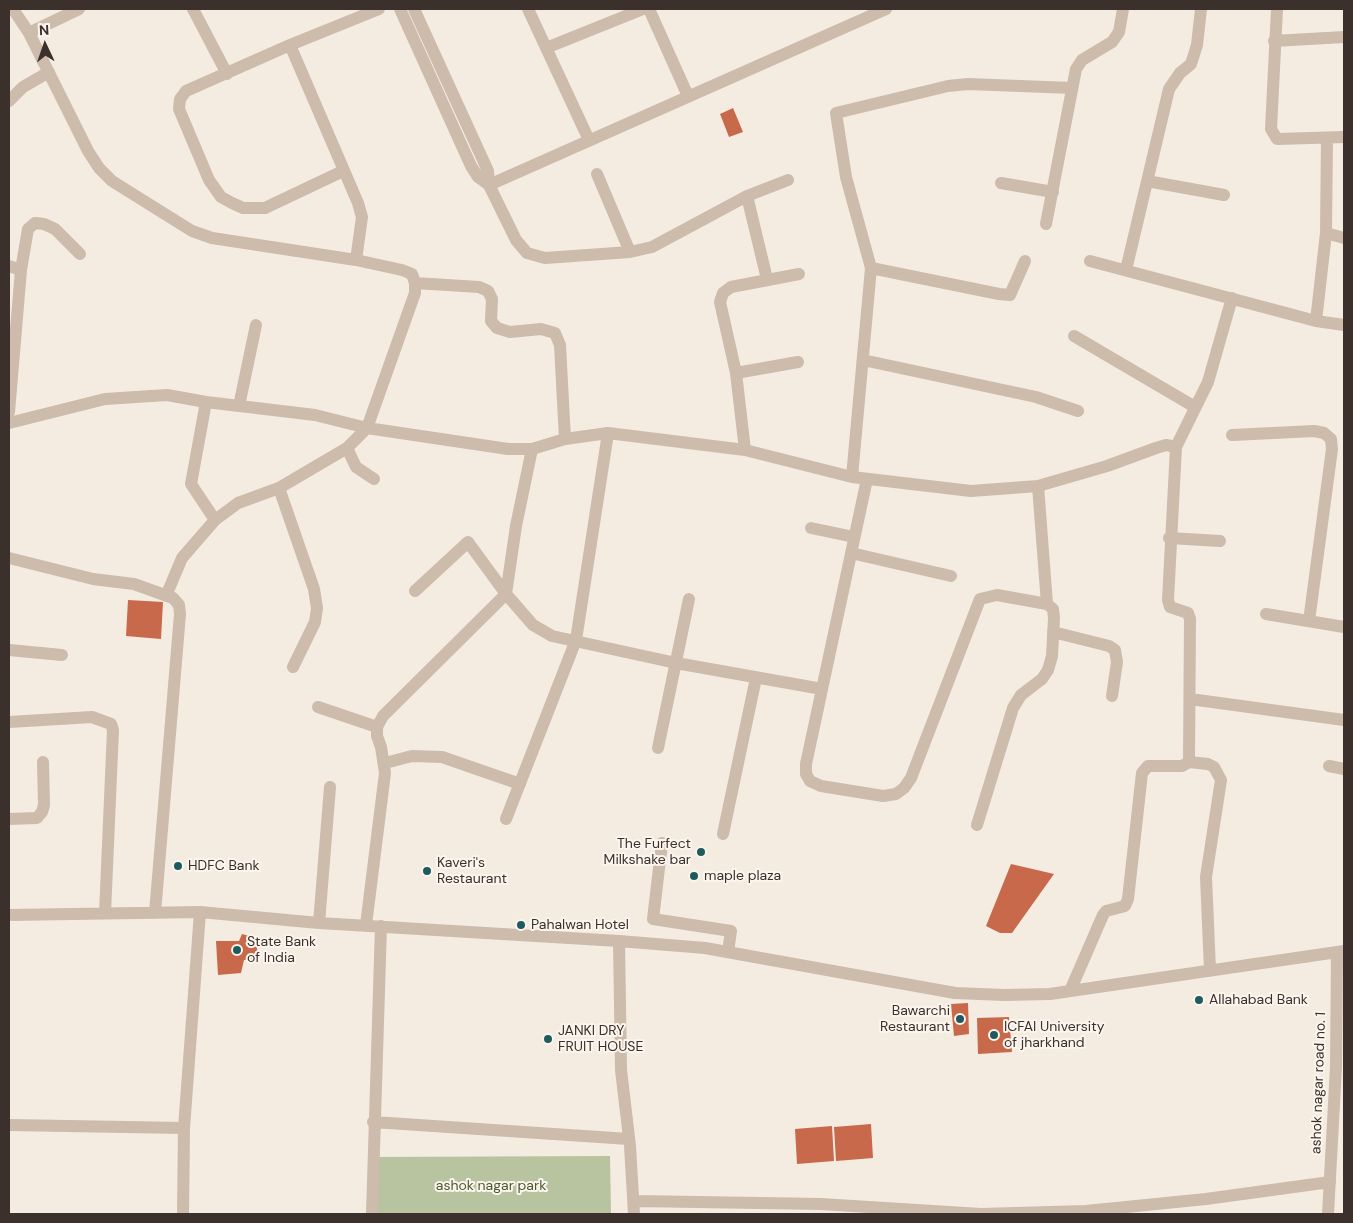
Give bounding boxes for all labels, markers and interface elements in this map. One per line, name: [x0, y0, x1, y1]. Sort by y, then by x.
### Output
north arrow: [20, 20, 70, 70]
text: N: [39, 21, 50, 39]
place label: The Furfect Milkshake bar: [604, 836, 691, 869]
marker: The Furfect Milkshake bar: [695, 846, 707, 858]
place label: Kaveri's Restaurant: [437, 855, 507, 888]
place label: HDFC Bank: [188, 858, 260, 874]
marker: HDFC Bank: [172, 860, 184, 872]
marker: Kaveri's Restaurant: [421, 865, 433, 877]
place label: maple plaza: [704, 868, 781, 884]
marker: maple plaza: [688, 870, 700, 882]
place label: Pahalwan Hotel: [531, 917, 629, 933]
marker: Pahalwan Hotel: [515, 919, 527, 931]
place label: State Bank of India: [247, 934, 316, 966]
marker: State Bank of India: [231, 944, 243, 956]
place label: Allahabad Bank: [1209, 992, 1308, 1008]
marker: Allahabad Bank: [1193, 994, 1205, 1006]
place label: Bawarchi Restaurant: [880, 1003, 950, 1036]
street label: ashok nagar road no. 1: [1308, 1012, 1330, 1154]
marker: Bawarchi Restaurant: [954, 1013, 966, 1025]
place label: ICFAI University of jharkhand: [1004, 1019, 1104, 1052]
place label: JANKI DRY FRUIT HOUSE: [558, 1023, 643, 1056]
marker: ICFAI University of jharkhand: [988, 1029, 1000, 1041]
marker: JANKI DRY FRUIT HOUSE: [542, 1033, 554, 1045]
park label: ashok nagar park: [436, 1178, 546, 1194]

